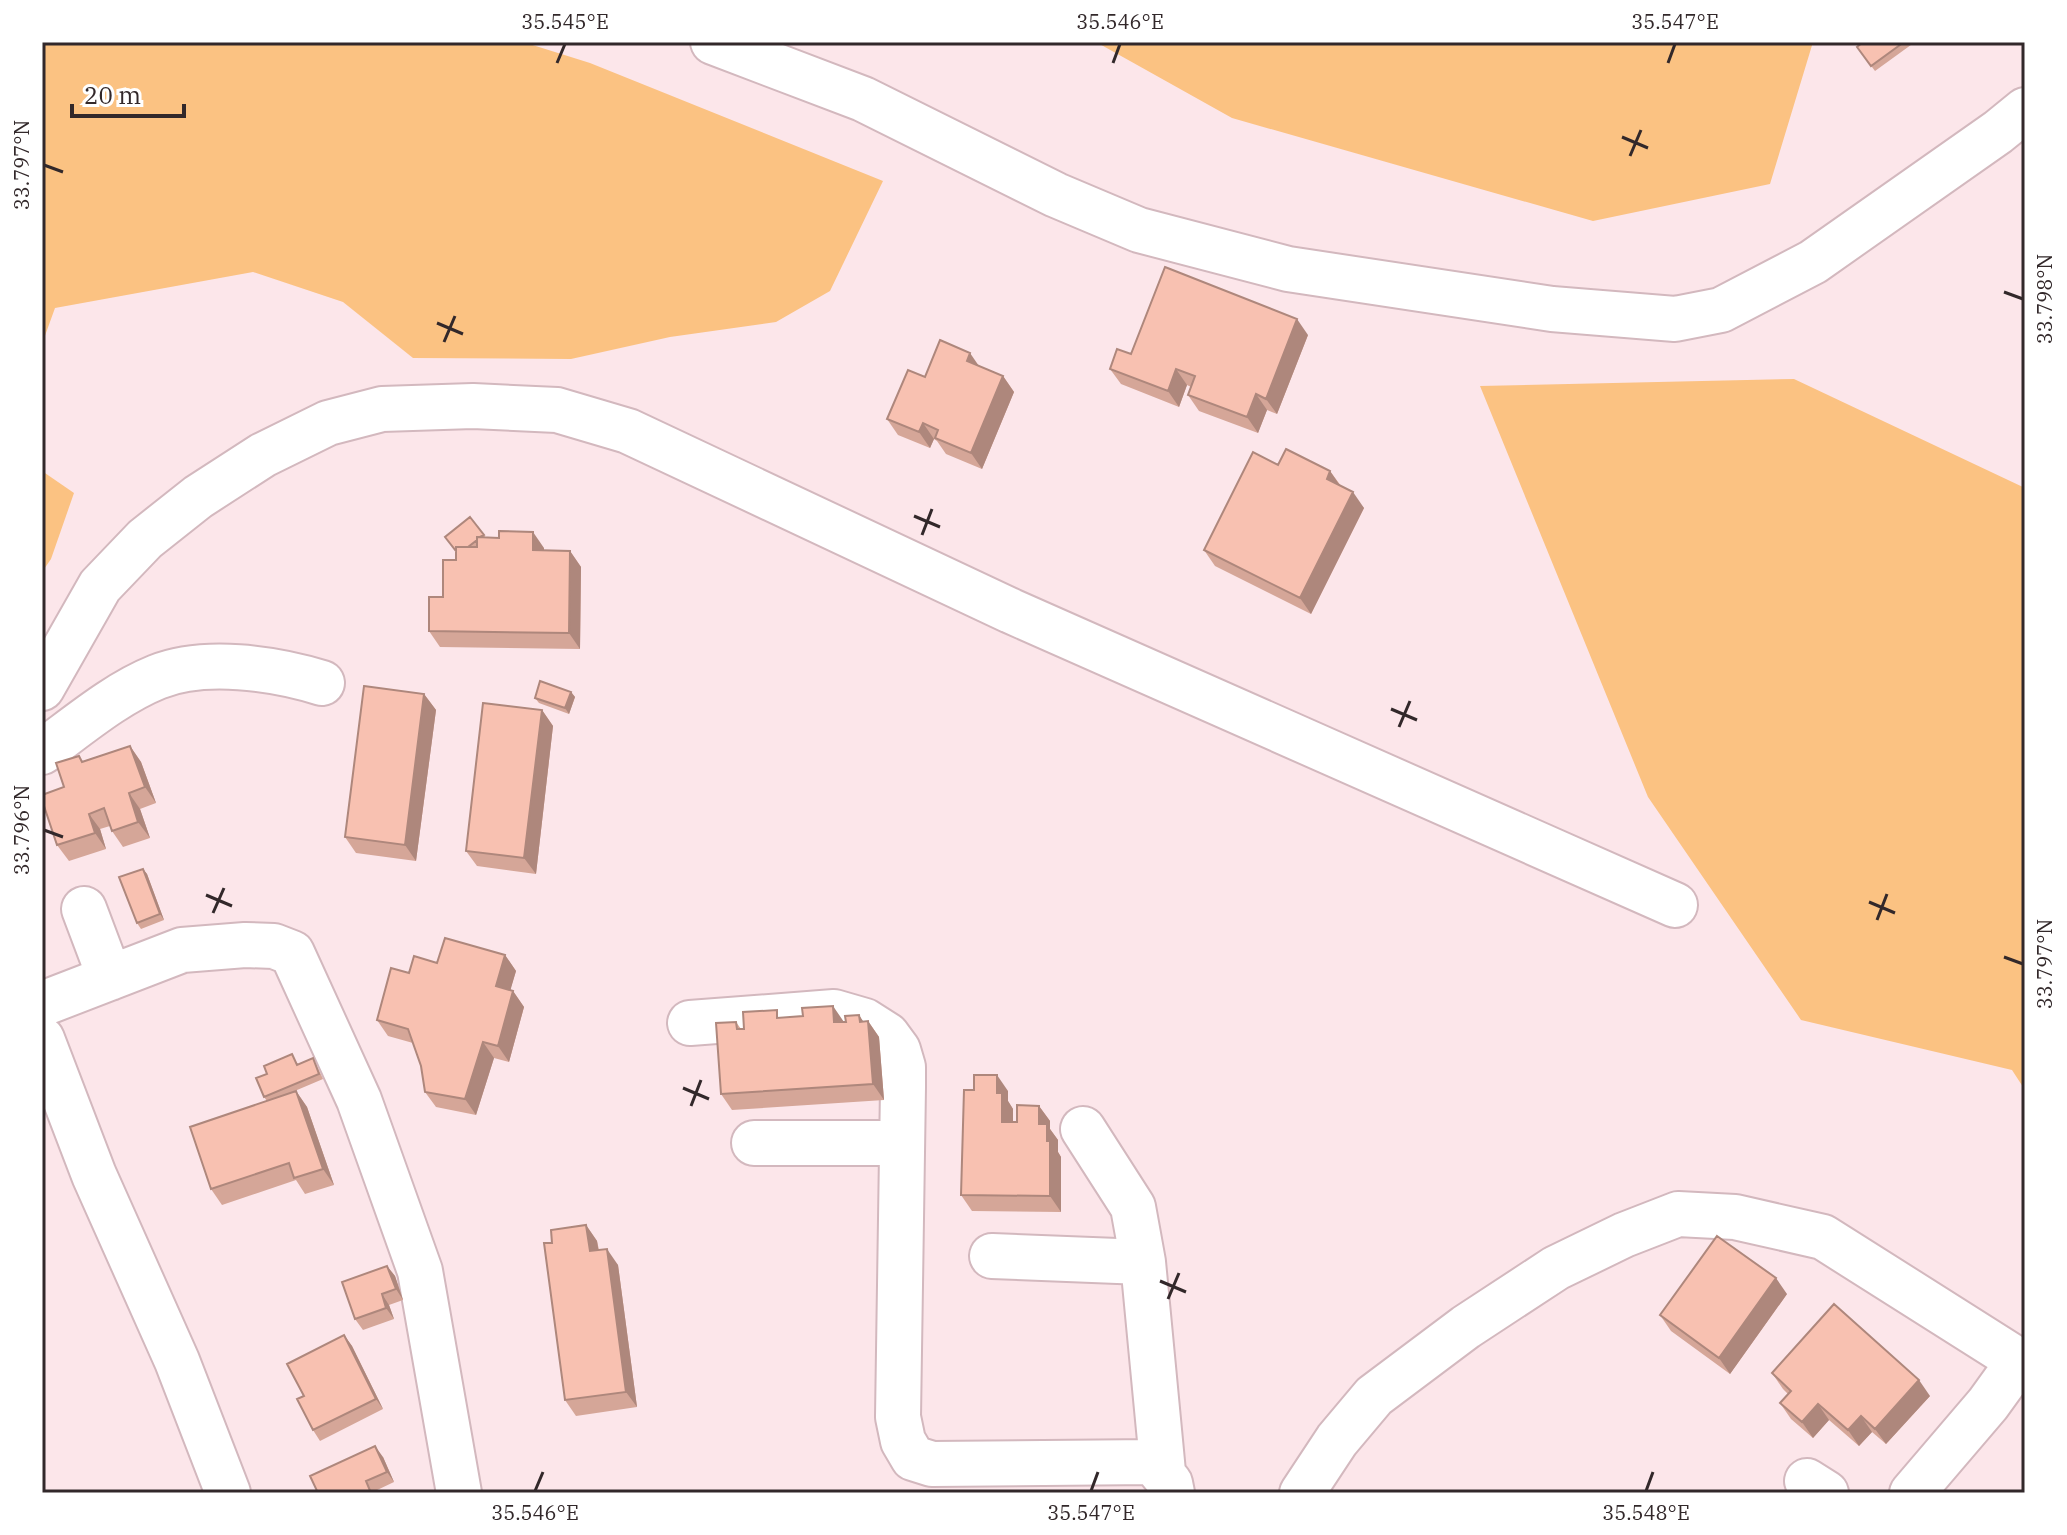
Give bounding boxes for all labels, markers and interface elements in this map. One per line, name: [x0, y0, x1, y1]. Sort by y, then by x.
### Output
text: 35.545°E: [521, 8, 609, 35]
text: 35.546°E: [1076, 8, 1164, 35]
text: 35.547°E: [1631, 8, 1719, 35]
scale bar: [72, 68, 184, 118]
text: 20 m: [84, 79, 141, 111]
text: 33.797°N: [8, 120, 35, 210]
text: 33.798°N: [2031, 254, 2058, 344]
text: 33.796°N: [8, 785, 35, 875]
text: 33.797°N: [2031, 919, 2058, 1009]
text: 35.546°E: [491, 1499, 579, 1526]
text: 35.547°E: [1047, 1499, 1135, 1526]
text: 35.548°E: [1602, 1499, 1690, 1526]

